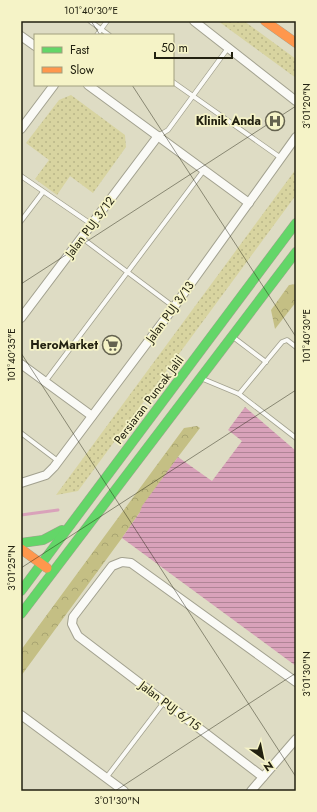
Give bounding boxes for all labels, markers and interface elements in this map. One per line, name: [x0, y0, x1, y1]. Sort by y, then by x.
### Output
text: 101°40'30"E: [64, 3, 118, 18]
legend: [34, 34, 174, 86]
scale bar: [155, 34, 232, 60]
text: 50 m: [161, 39, 188, 57]
text: Fast: [70, 41, 89, 59]
text: Slow: [70, 61, 95, 79]
text: 3°01'20"N: [299, 83, 314, 129]
hospital icon: Klinik Anda: [264, 110, 286, 132]
place label: Klinik Anda: [196, 112, 261, 130]
street label: Jalan PUJ 3/12: [60, 193, 119, 263]
street label: Jalan PUJ 3/13: [140, 277, 199, 348]
text: 101°40'30"E: [299, 309, 314, 363]
text: 101°40'35"E: [4, 328, 19, 382]
supermarket icon: HeroMarket: [101, 334, 123, 356]
place label: HeroMarket: [30, 336, 98, 354]
street label: Persiaran Puncak Jalil: [110, 352, 188, 448]
text: 3°01'25"N: [4, 545, 19, 591]
text: 3°01'30"N: [299, 651, 314, 697]
street label: Jalan PUJ 6/15: [134, 676, 205, 735]
north arrow: [243, 738, 283, 778]
text: N: [260, 757, 276, 775]
text: 3°01'30"N: [94, 793, 140, 808]

